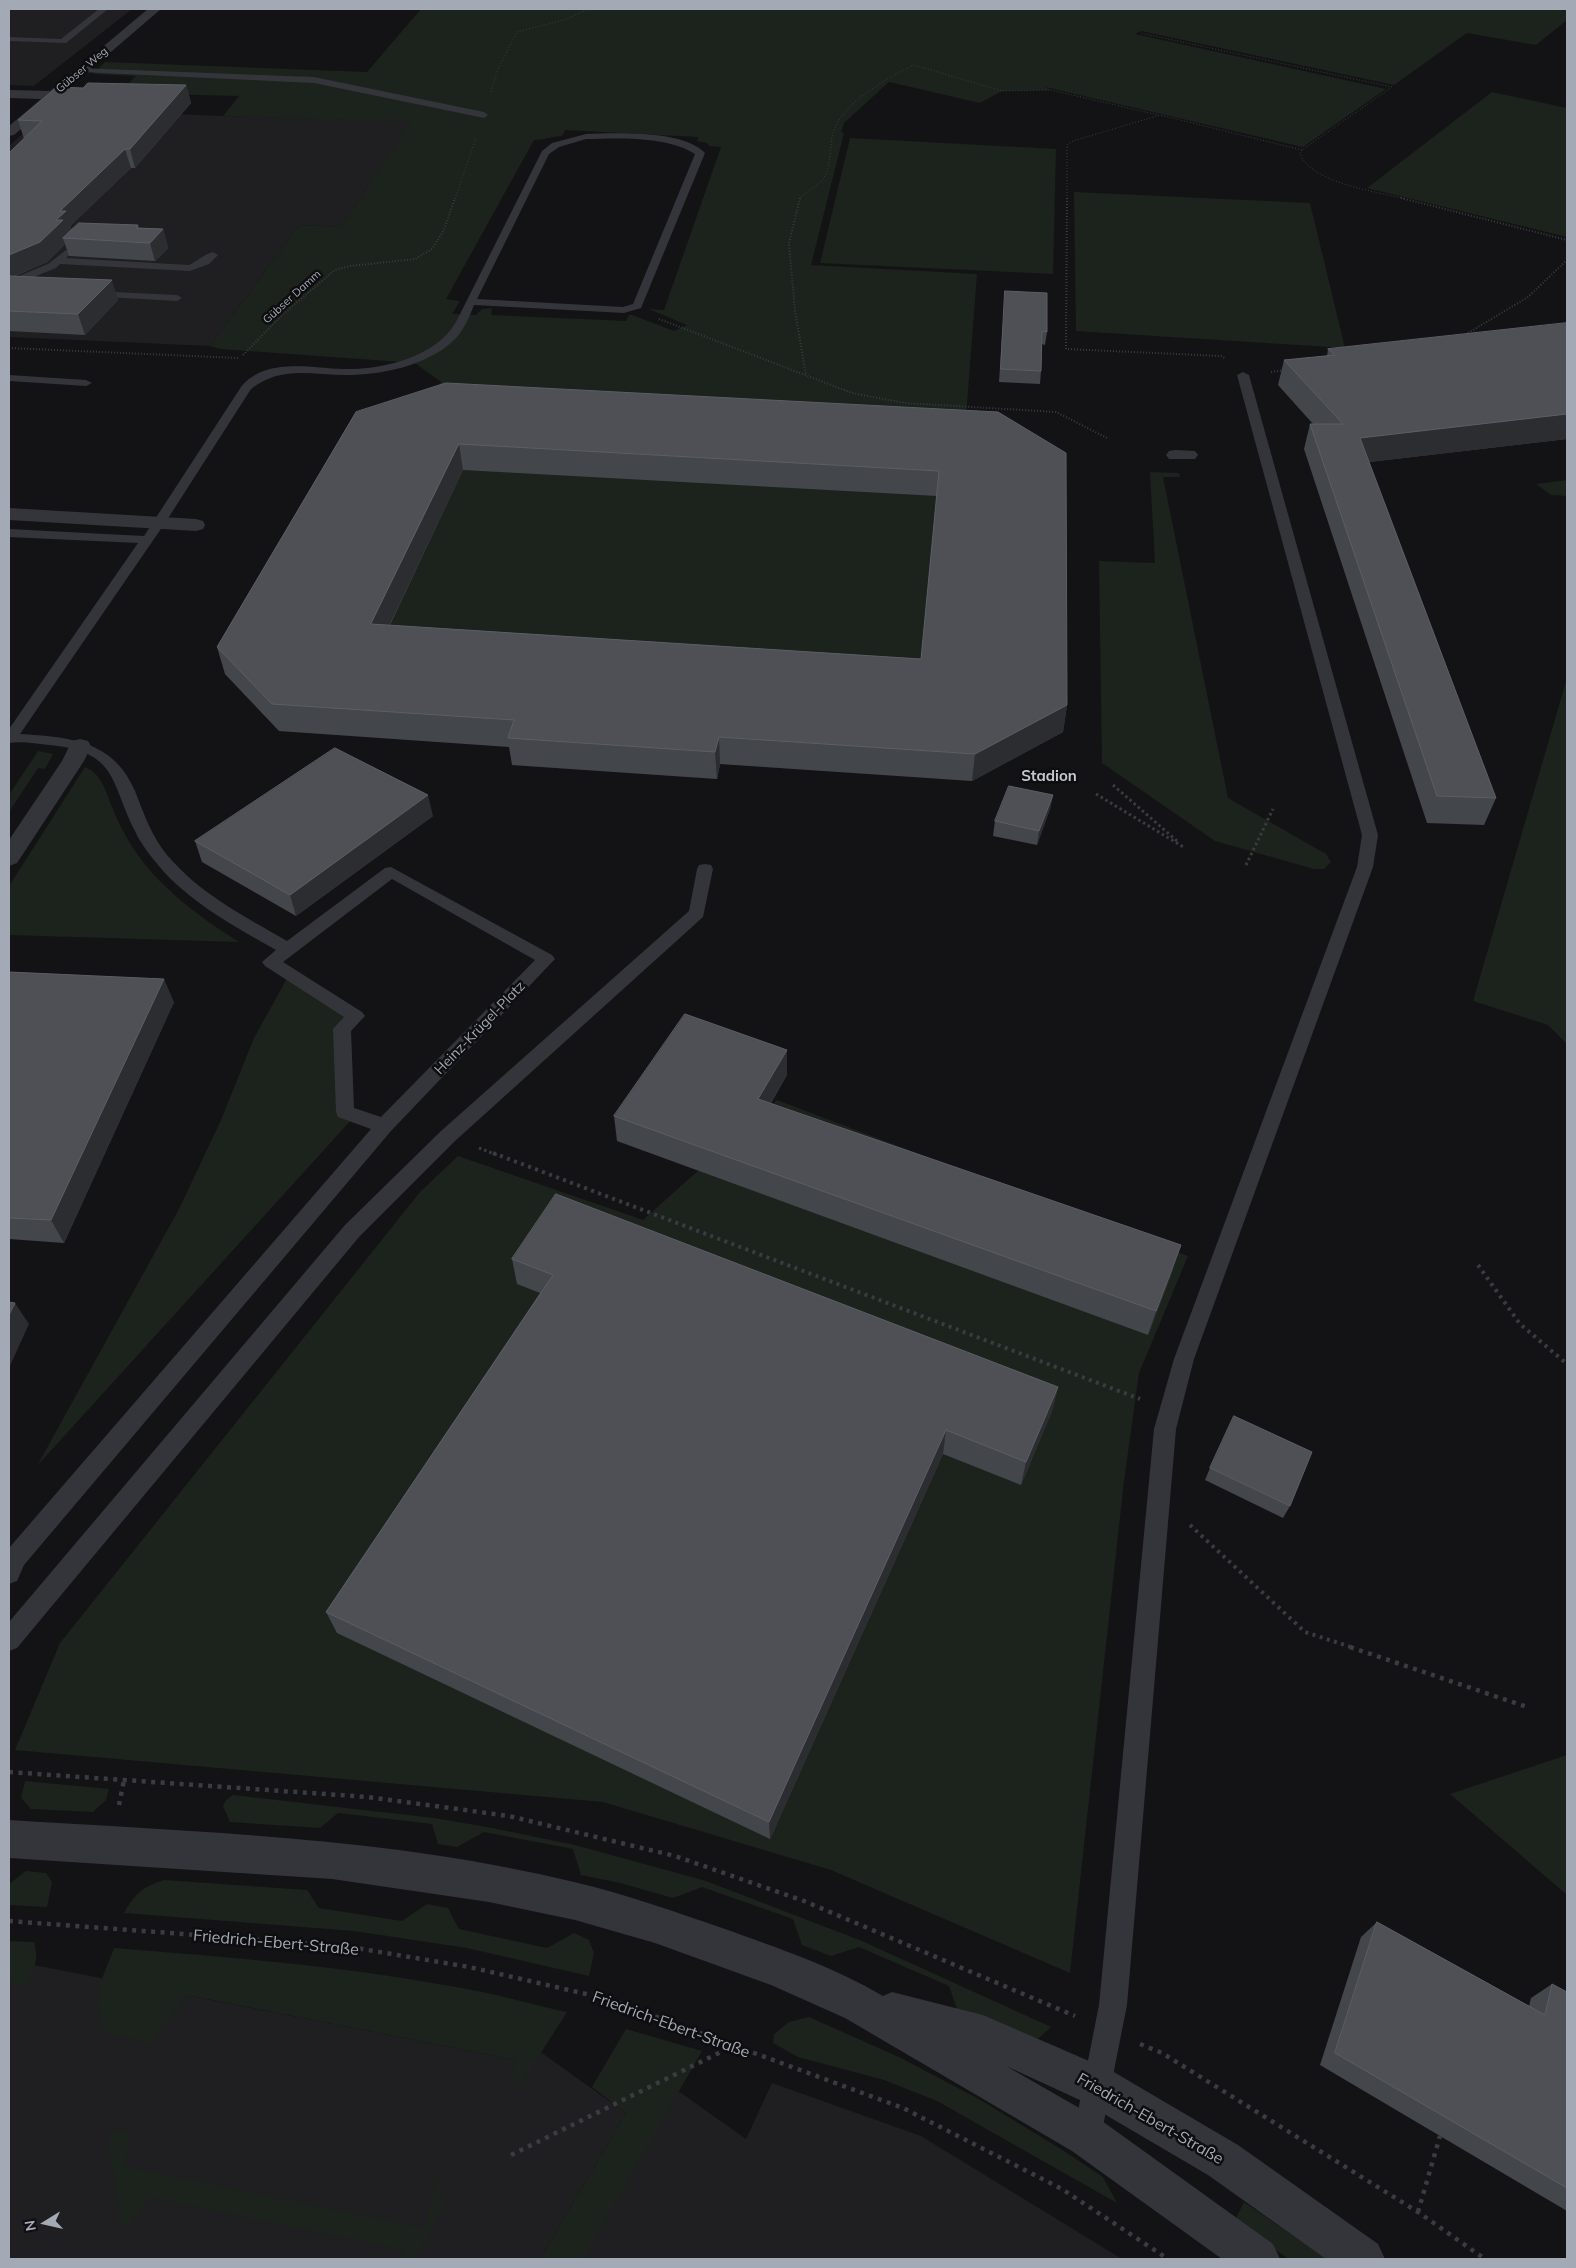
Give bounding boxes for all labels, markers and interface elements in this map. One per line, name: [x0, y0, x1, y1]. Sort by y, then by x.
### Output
street label: Gübser Weg: [53, 45, 111, 95]
street label: Gübser Damm: [260, 268, 324, 326]
district label: Stadion: [1021, 767, 1077, 785]
street label: Heinz-Krügel-Platz: [431, 978, 529, 1078]
street label: Friedrich-Ebert-Straße: [192, 1926, 360, 1960]
street label: Friedrich-Ebert-Straße: [590, 1988, 752, 2062]
street label: Friedrich-Ebert-Straße: [1073, 2069, 1227, 2169]
north arrow: [20, 2198, 70, 2248]
text: N: [20, 2219, 40, 2232]

